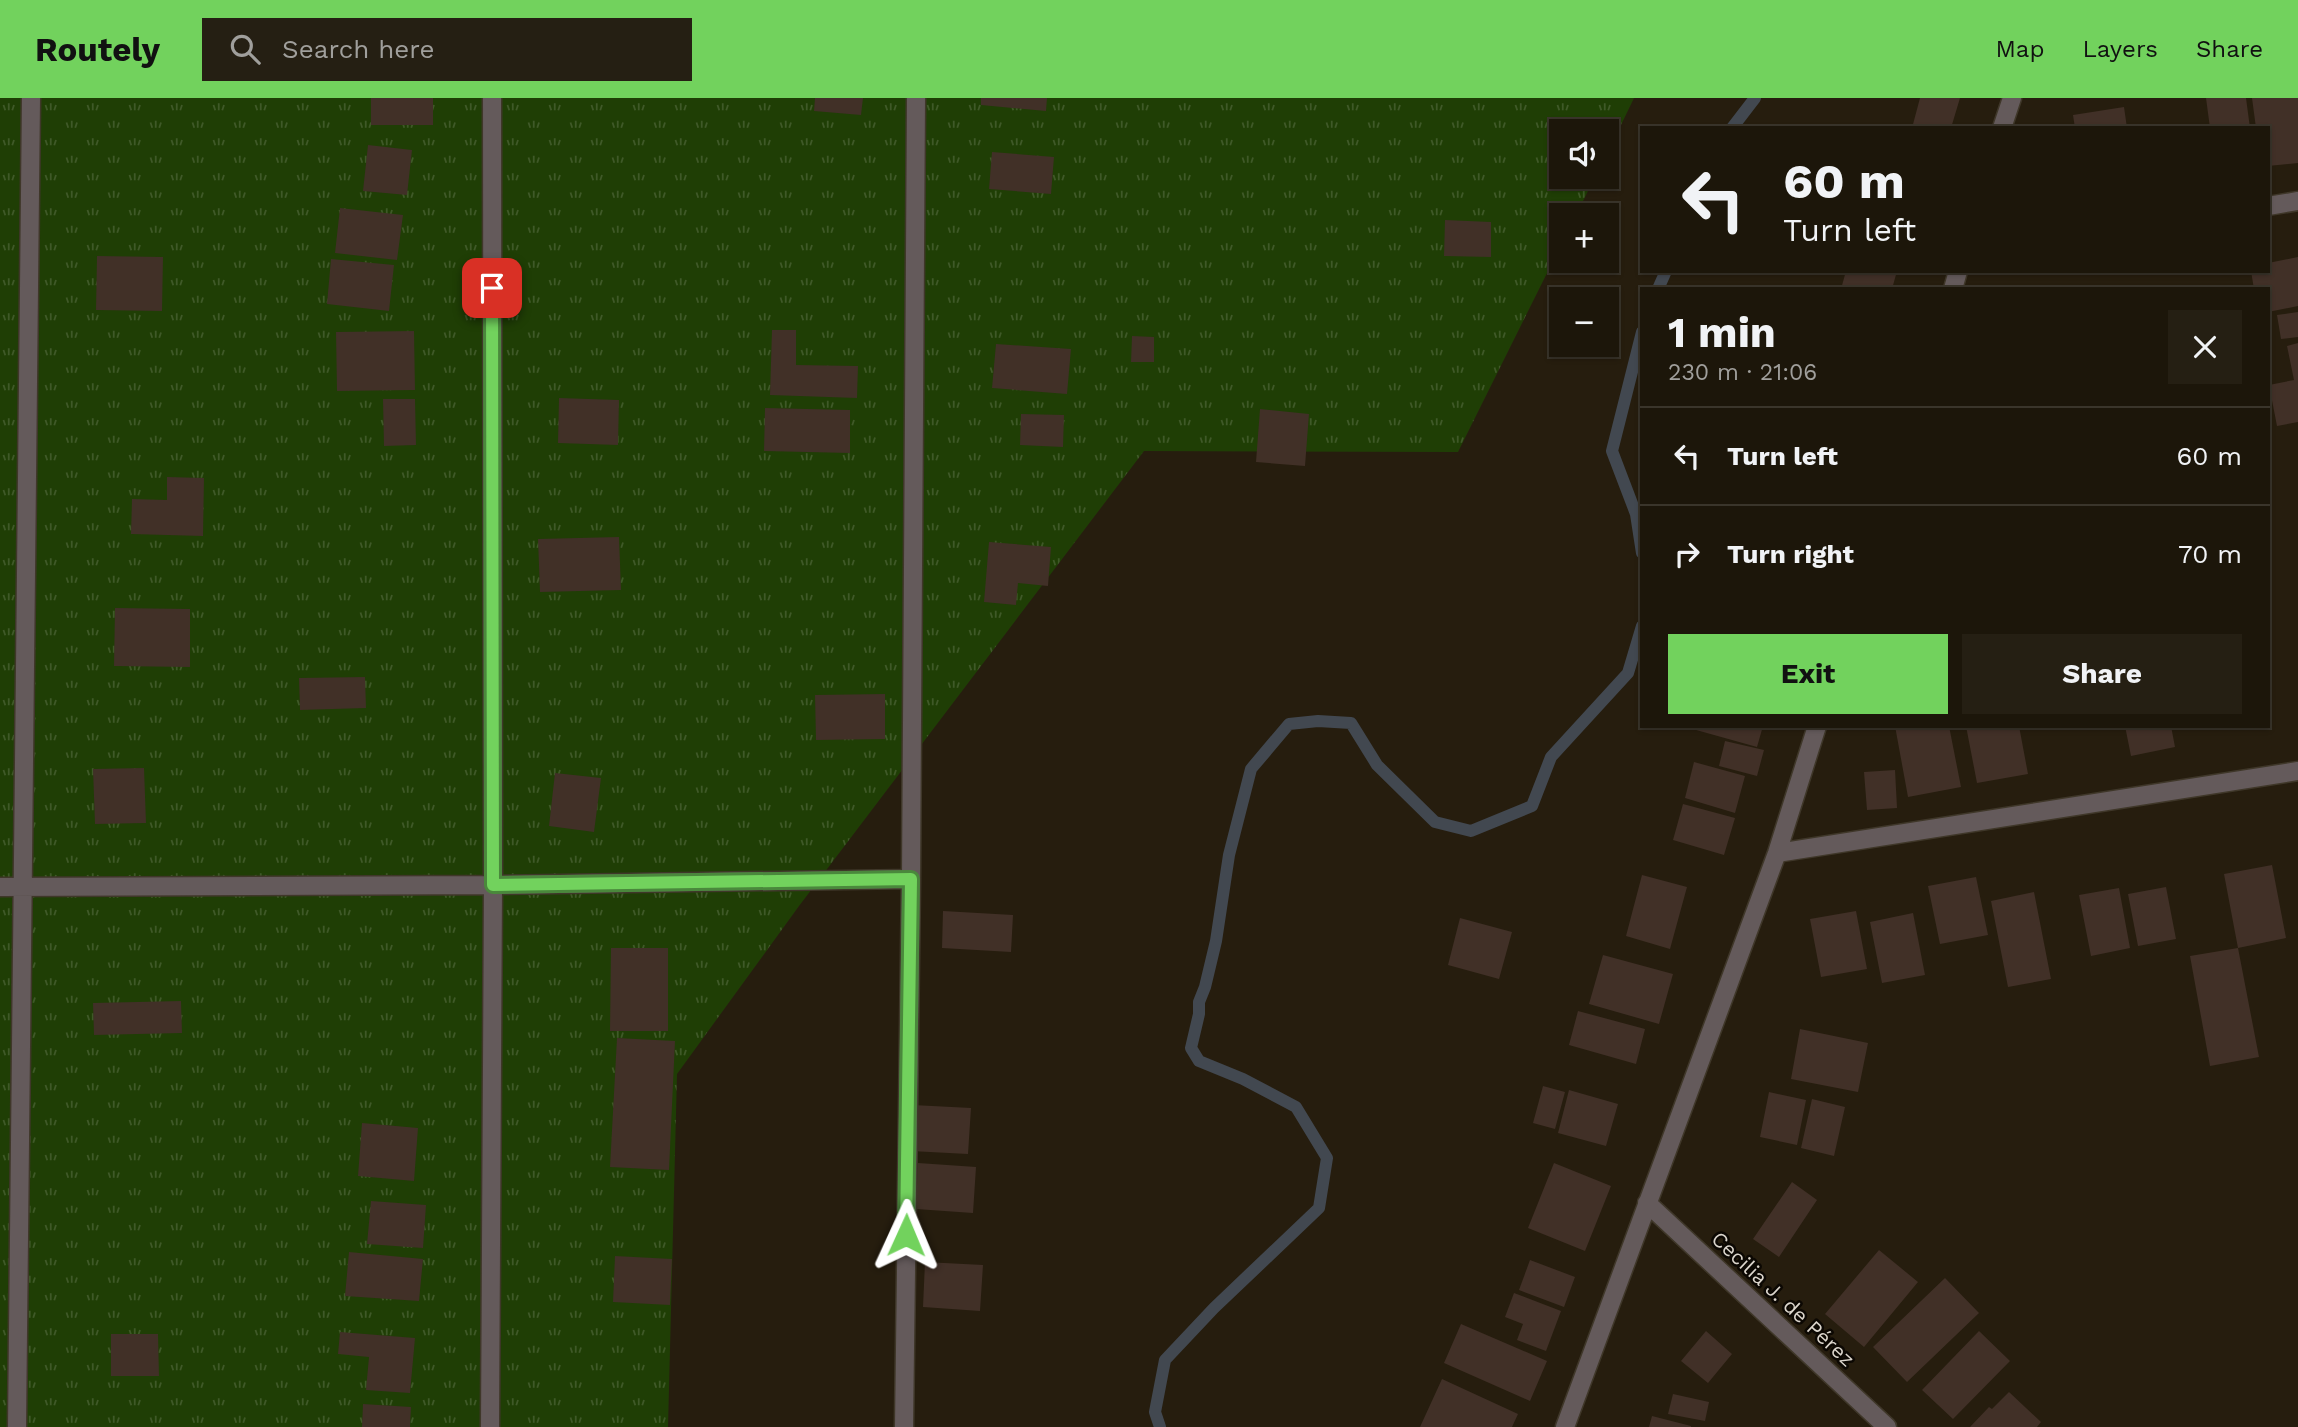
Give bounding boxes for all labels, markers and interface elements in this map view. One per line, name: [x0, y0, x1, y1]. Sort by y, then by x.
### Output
search box: [202, 18, 692, 81]
text: Routely: [35, 30, 160, 69]
icon: search: [226, 30, 264, 68]
text: Search here: [282, 34, 434, 64]
text: Map: [1996, 35, 2044, 63]
text: Layers: [2082, 35, 2158, 63]
text: Share: [2196, 35, 2263, 63]
map controls: [1549, 119, 1619, 357]
button: sound: [1549, 119, 1619, 189]
text: 60 m: [1783, 152, 1905, 210]
icon: left: [1668, 154, 1759, 245]
button: +: [1549, 203, 1619, 273]
text: Turn left: [1783, 211, 1916, 249]
pin: [462, 258, 522, 318]
icon: arrive: [473, 269, 511, 307]
button: −: [1549, 287, 1619, 357]
text: 1 min: [1668, 308, 1776, 357]
button: close: [2168, 310, 2242, 384]
text: 230 m · 21:06: [1668, 359, 1817, 386]
icon: left: [1668, 437, 1706, 475]
text: Turn left: [1727, 441, 1838, 471]
text: 60 m: [2176, 441, 2242, 471]
icon: right: [1668, 535, 1706, 573]
text: Turn right: [1727, 539, 1854, 569]
text: 70 m: [2178, 539, 2242, 569]
button: Exit: [1668, 634, 1948, 714]
button: Share: [1962, 634, 2242, 714]
position arrow: [869, 1198, 943, 1272]
street label: Cecilia J. de Pérez: [1706, 1226, 1860, 1371]

